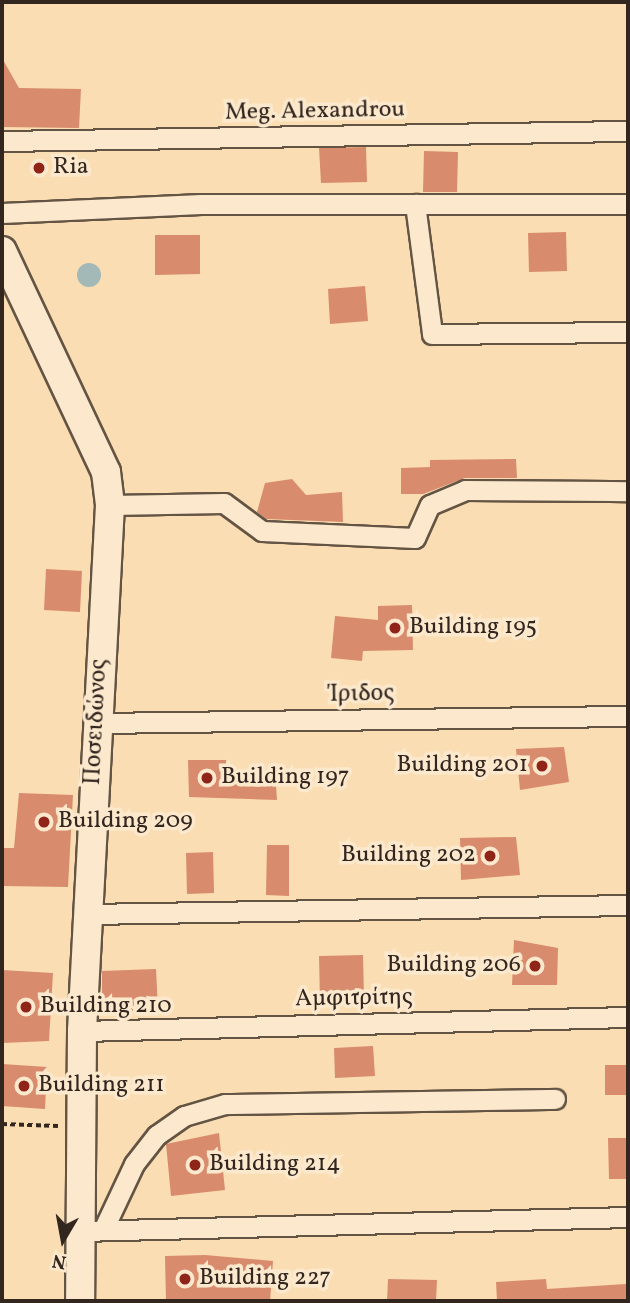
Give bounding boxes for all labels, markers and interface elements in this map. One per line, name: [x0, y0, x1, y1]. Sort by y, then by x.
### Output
street label: Meg. Alexandrou: [225, 96, 405, 128]
place label: Ria: [53, 154, 89, 182]
marker: Ria: [31, 160, 47, 176]
place label: Building 195: [409, 614, 537, 642]
marker: Building 195: [387, 620, 403, 636]
street label: Ποσειδώνος: [79, 658, 115, 786]
street label: Ίριδος: [330, 680, 394, 710]
place label: Building 201: [397, 752, 528, 780]
marker: Building 201: [534, 758, 550, 774]
place label: Building 197: [221, 764, 349, 792]
marker: Building 197: [199, 770, 215, 786]
place label: Building 209: [58, 808, 193, 836]
marker: Building 209: [36, 814, 52, 830]
place label: Building 202: [341, 842, 476, 870]
marker: Building 202: [482, 848, 498, 864]
place label: Building 206: [386, 952, 521, 980]
marker: Building 206: [527, 958, 543, 974]
street label: Αμφιτρίτης: [295, 984, 413, 1014]
place label: Building 210: [40, 993, 172, 1021]
marker: Building 210: [18, 999, 34, 1015]
place label: Building 211: [38, 1072, 165, 1100]
marker: Building 211: [16, 1078, 32, 1094]
place label: Building 214: [209, 1151, 341, 1179]
marker: Building 214: [187, 1157, 203, 1173]
north arrow: [28, 1205, 98, 1275]
text: N: [50, 1247, 68, 1275]
place label: Building 227: [199, 1265, 331, 1293]
marker: Building 227: [177, 1271, 193, 1287]

